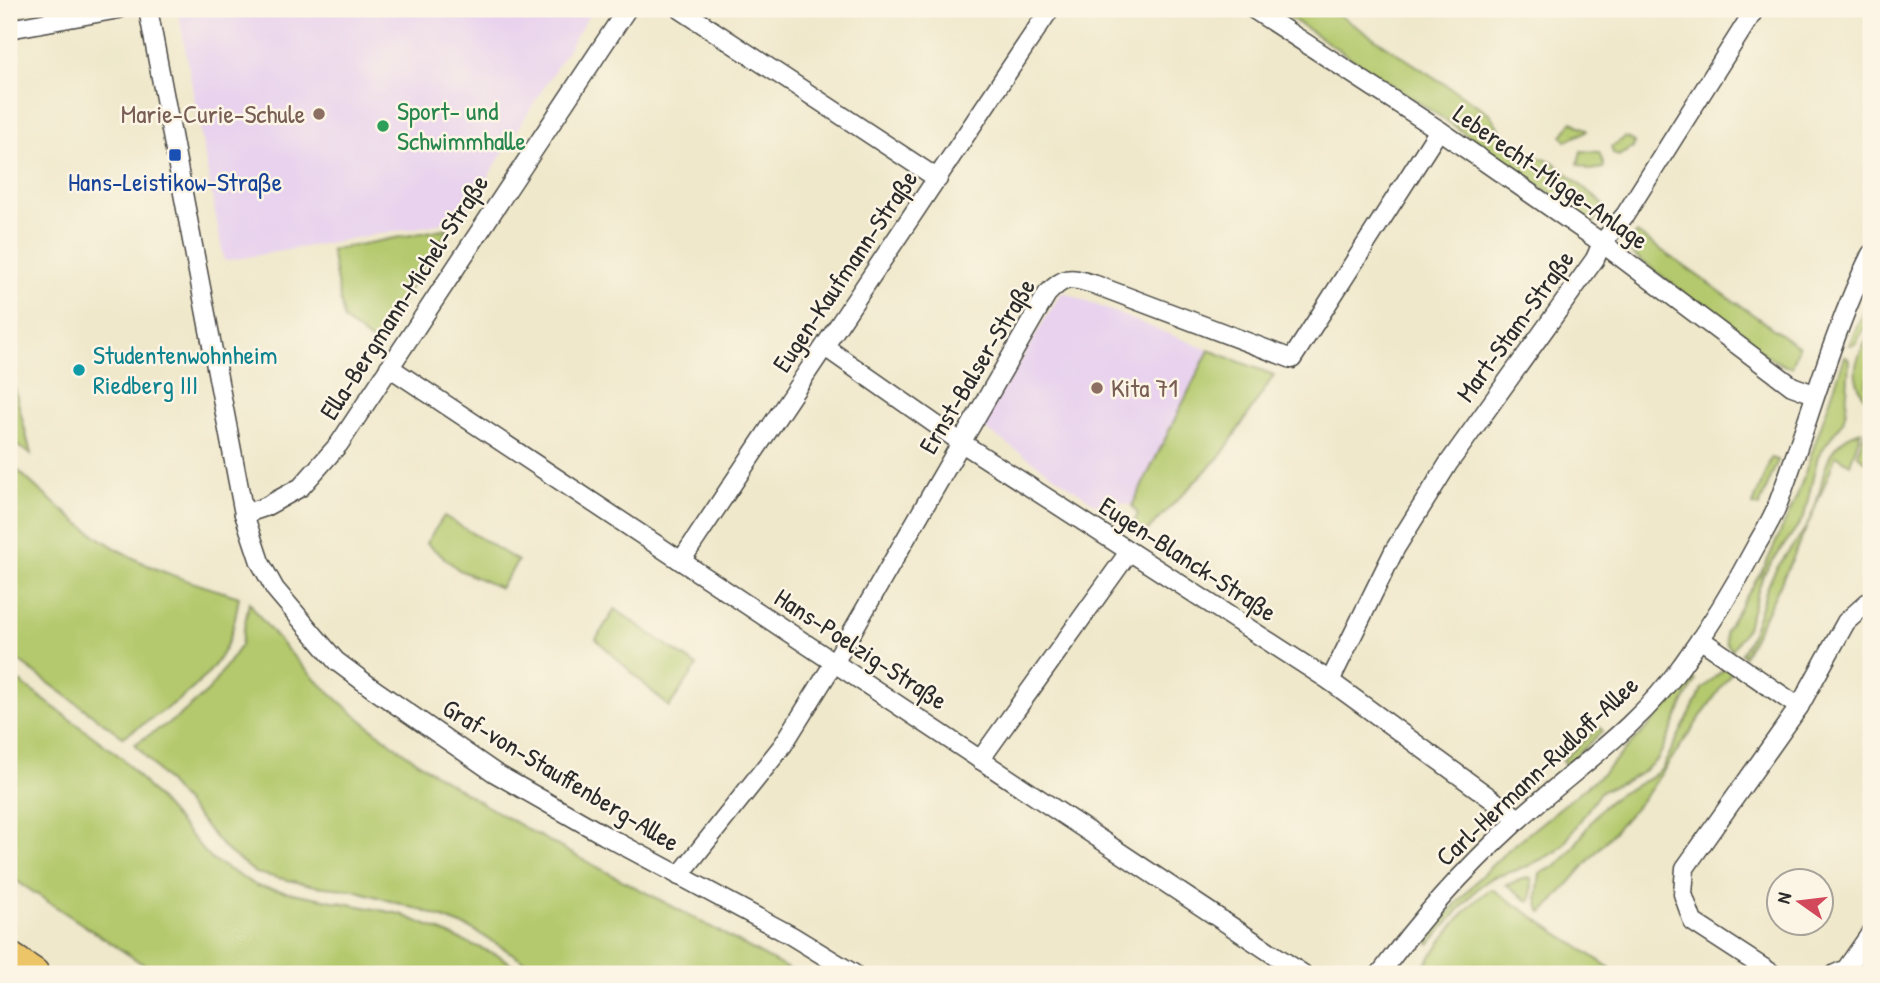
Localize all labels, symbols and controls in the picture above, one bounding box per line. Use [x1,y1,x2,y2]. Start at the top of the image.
place label: Sport- und Schwimmhalle [397,93,526,158]
place label: Marie-Curie-Schule [121,96,305,131]
street label: Leberecht-Migge-Anlage [1447,96,1656,257]
marker: Marie-Curie-Schule [311,106,327,122]
marker: Sport- und Schwimmhalle [375,118,391,134]
marker: Hans-Leistikow-Straße [167,147,183,163]
street label: Eugen-Kaufmann-Straße [764,163,925,379]
place label: Hans-Leistikow-Straße [68,164,282,199]
street label: Ella-Bergmann-Michel-Straße [311,167,496,426]
street label: Mart-Stam-Straße [1448,243,1582,409]
street label: Ernst-Balser-Straße [910,271,1043,460]
place label: Studentenwohnheim Riedberg III [93,337,278,402]
marker: Studentenwohnheim Riedberg III [71,362,87,378]
place label: Kita 71 [1111,370,1178,405]
marker: Kita 71 [1089,380,1105,396]
street label: Eugen-Blanck-Straße [1093,488,1284,629]
street label: Hans-Poelzig-Straße [768,580,954,717]
street label: Carl-Hermann-Rudloff-Allee [1428,668,1645,874]
street label: Graf-von-Stauffenberg-Allee [436,690,686,859]
north arrow [1764,867,1834,937]
text: N [1770,890,1797,906]

